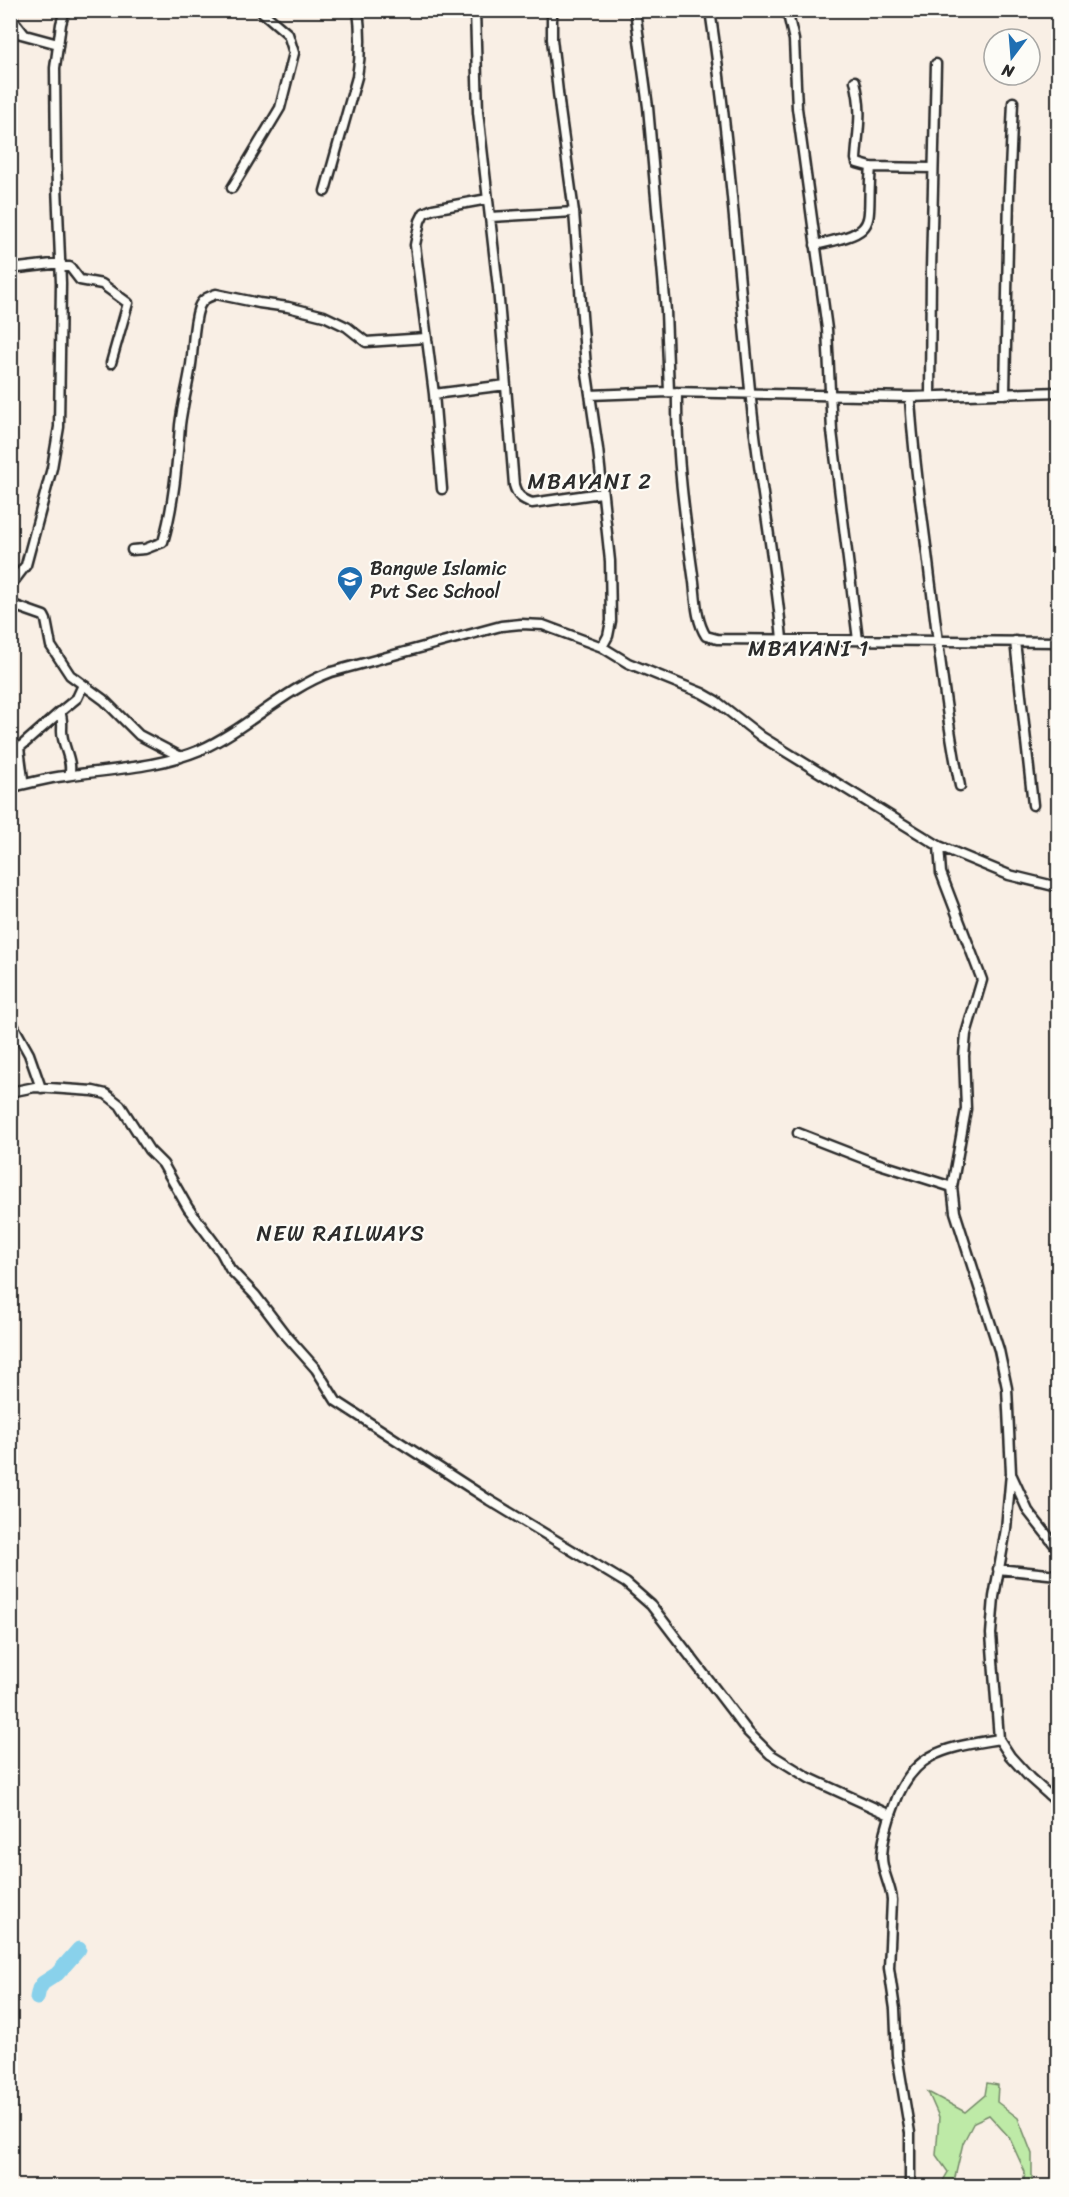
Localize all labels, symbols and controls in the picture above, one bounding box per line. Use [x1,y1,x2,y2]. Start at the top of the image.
north arrow [982,27,1042,87]
text: N [998,55,1018,87]
district label: MBAYANI 2 [527,462,653,501]
place label: Bangwe Islamic Pvt Sec School [370,551,507,609]
school or university icon: Bangwe Islamic Pvt Sec School [335,564,365,602]
district label: MBAYANI 1 [748,629,870,668]
district label: NEW RAILWAYS [257,1214,425,1253]

